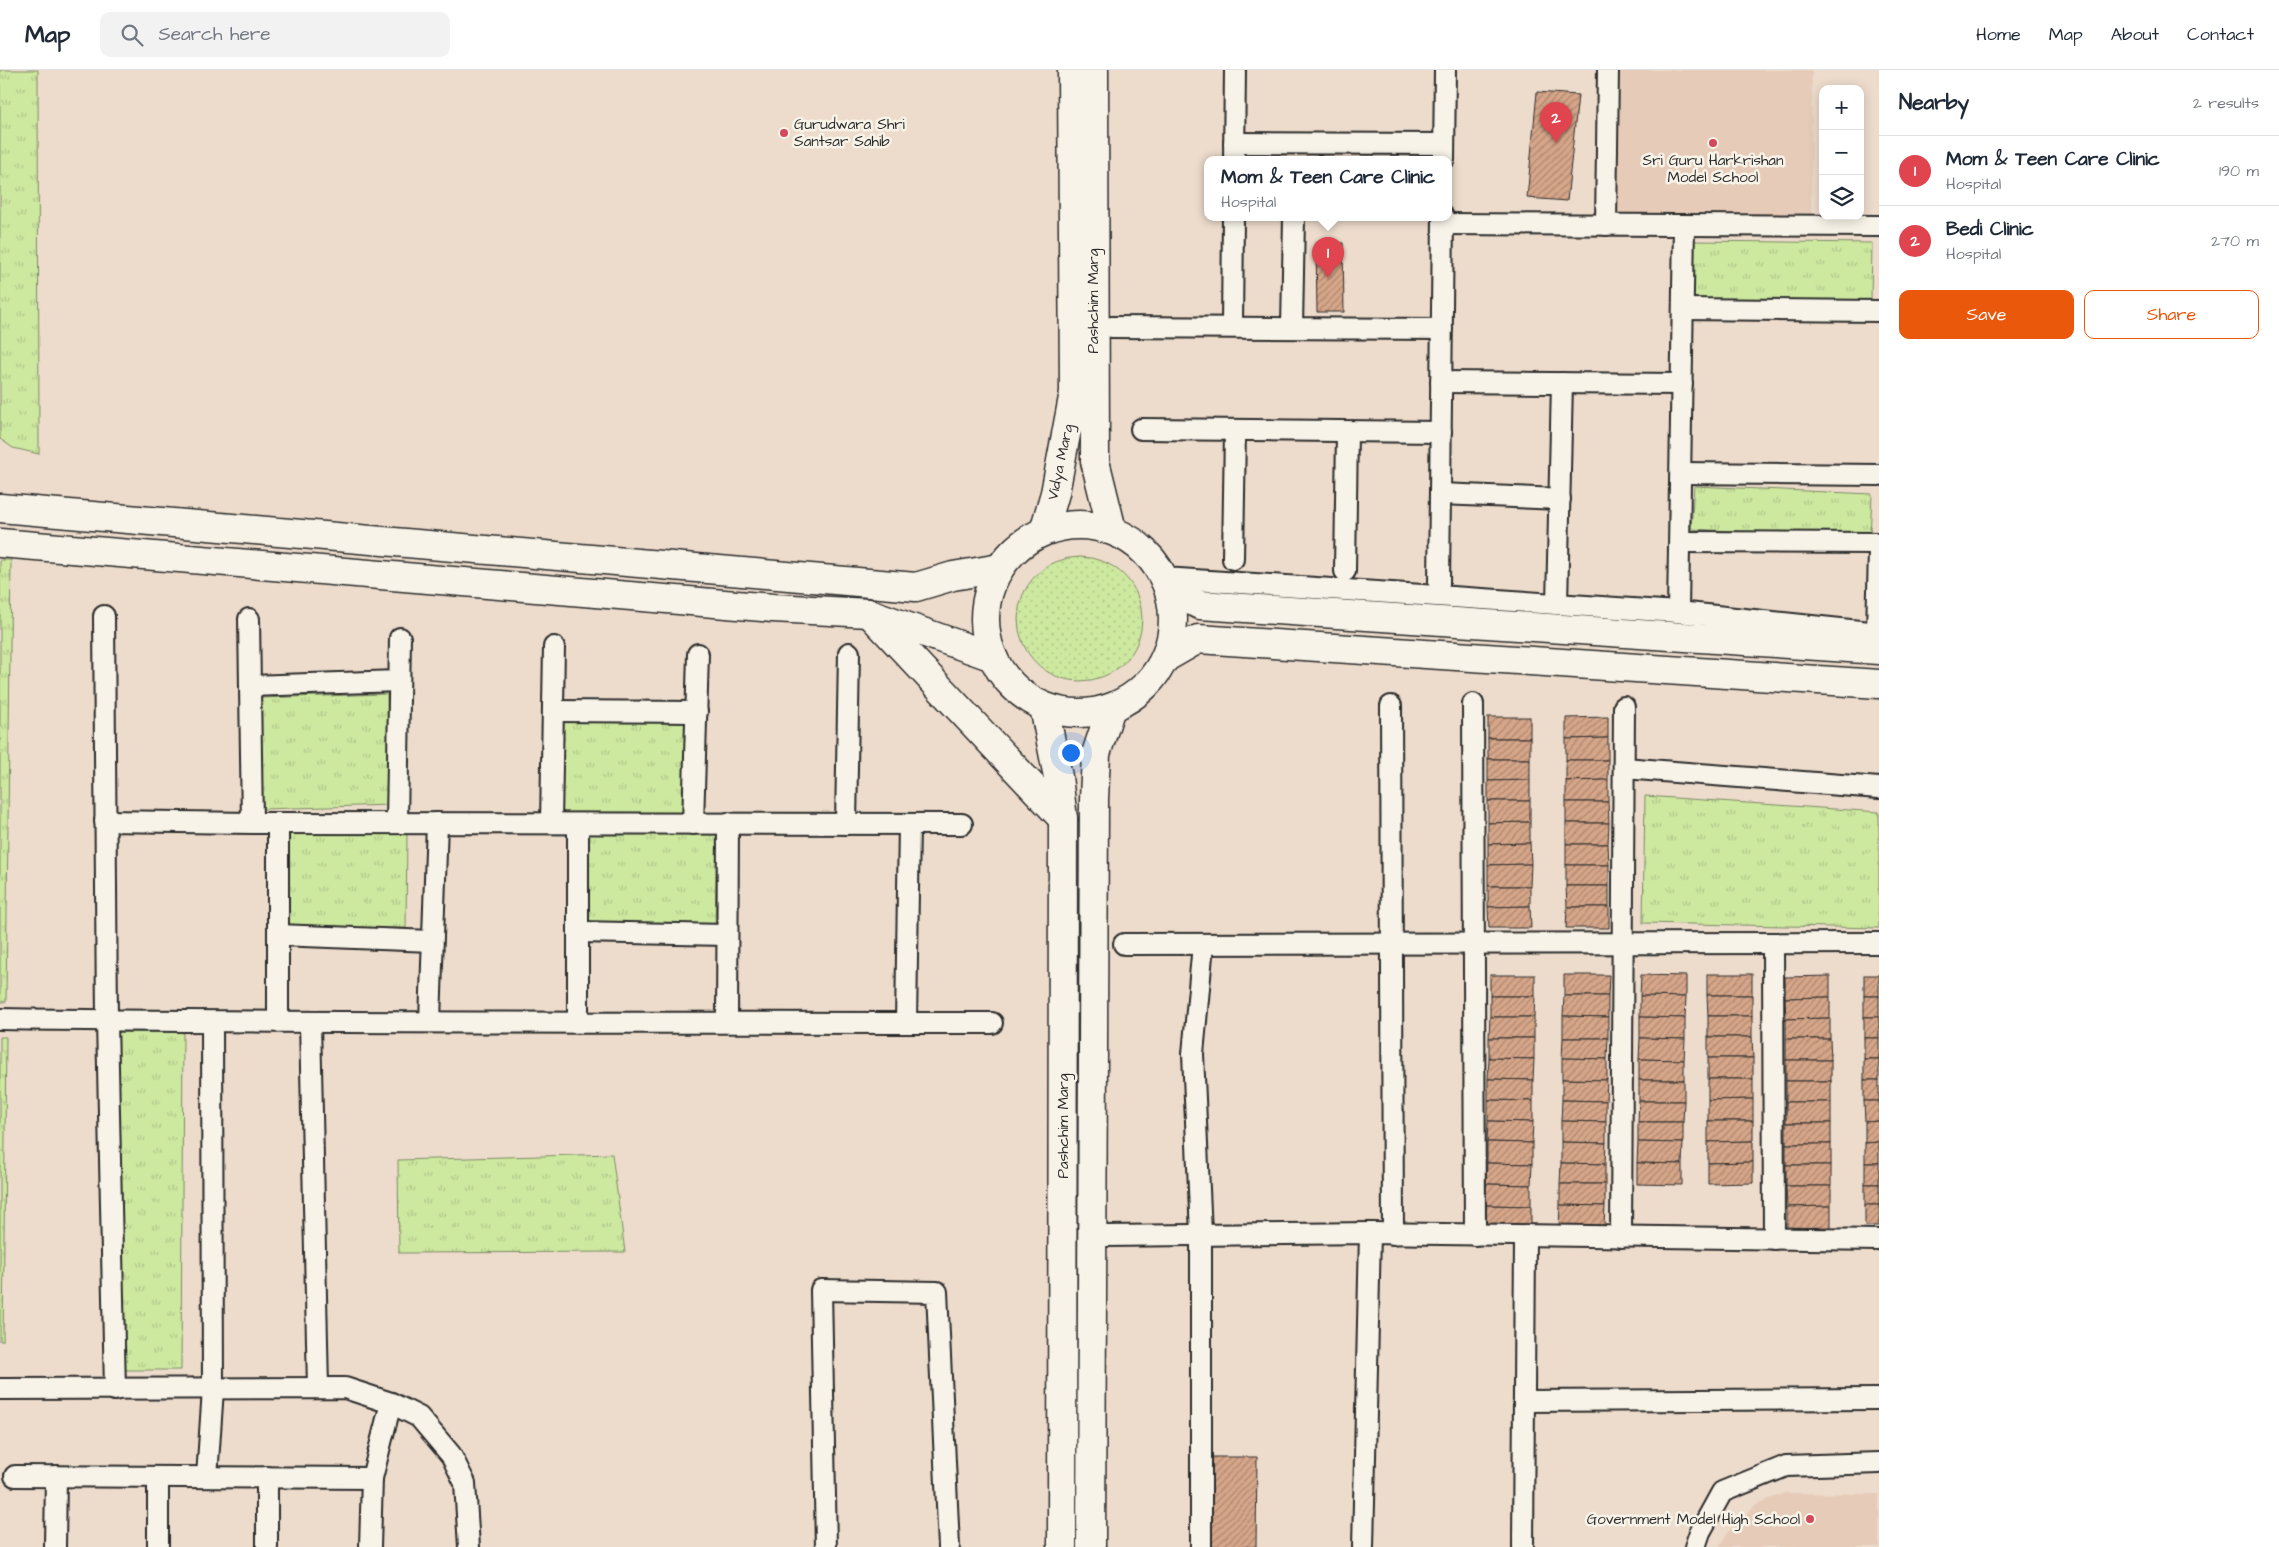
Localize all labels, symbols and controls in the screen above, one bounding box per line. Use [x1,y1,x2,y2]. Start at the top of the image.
search box [100,12,450,57]
text: Map [25,18,70,52]
icon: search [118,21,146,49]
text: Search here [158,21,271,48]
text: Home [1976,22,2021,47]
text: Map [2049,22,2083,47]
text: About [2111,22,2159,47]
text: Contact [2187,22,2254,47]
map controls [1819,85,1864,220]
button: + [1819,85,1864,130]
text: Nearby [1899,88,1969,117]
text: 2 results [2193,92,2259,114]
pin: 2 [1540,102,1572,143]
place label: Gurudwara Shri Santsar Sahib [794,114,906,152]
marker: Gurudwara Shri Santsar Sahib [778,127,790,139]
button: − [1819,130,1864,175]
marker: Sri Guru Harkrishan Model School [1707,137,1719,149]
text: Mom & Teen Care Clinic [1946,146,2160,173]
place label: Sri Guru Harkrishan Model School [1643,150,1784,188]
popup [1204,156,1452,221]
text: 1 [1914,160,1916,182]
text: 190 m [2219,160,2259,182]
text: Mom & Teen Care Clinic [1221,164,1435,191]
text: Hospital [1946,173,2001,195]
button: layers [1819,175,1864,220]
text: Hospital [1221,191,1276,213]
text: Bedi Clinic [1946,216,2034,243]
text: 2 [1910,230,1920,252]
text: 270 m [2211,230,2259,252]
pin: 1 [1312,237,1344,278]
text: Hospital [1946,243,2001,265]
street label: Pashchim Marg [1083,248,1105,354]
button: Save [1899,290,2074,339]
button: Share [2084,290,2259,339]
street label: Vidya Marg [1042,422,1080,502]
your location [1058,740,1084,766]
street label: Pashchim Marg [1053,1073,1075,1179]
place label: Government Model High School [1587,1509,1800,1531]
marker: Government Model High School [1804,1513,1816,1525]

